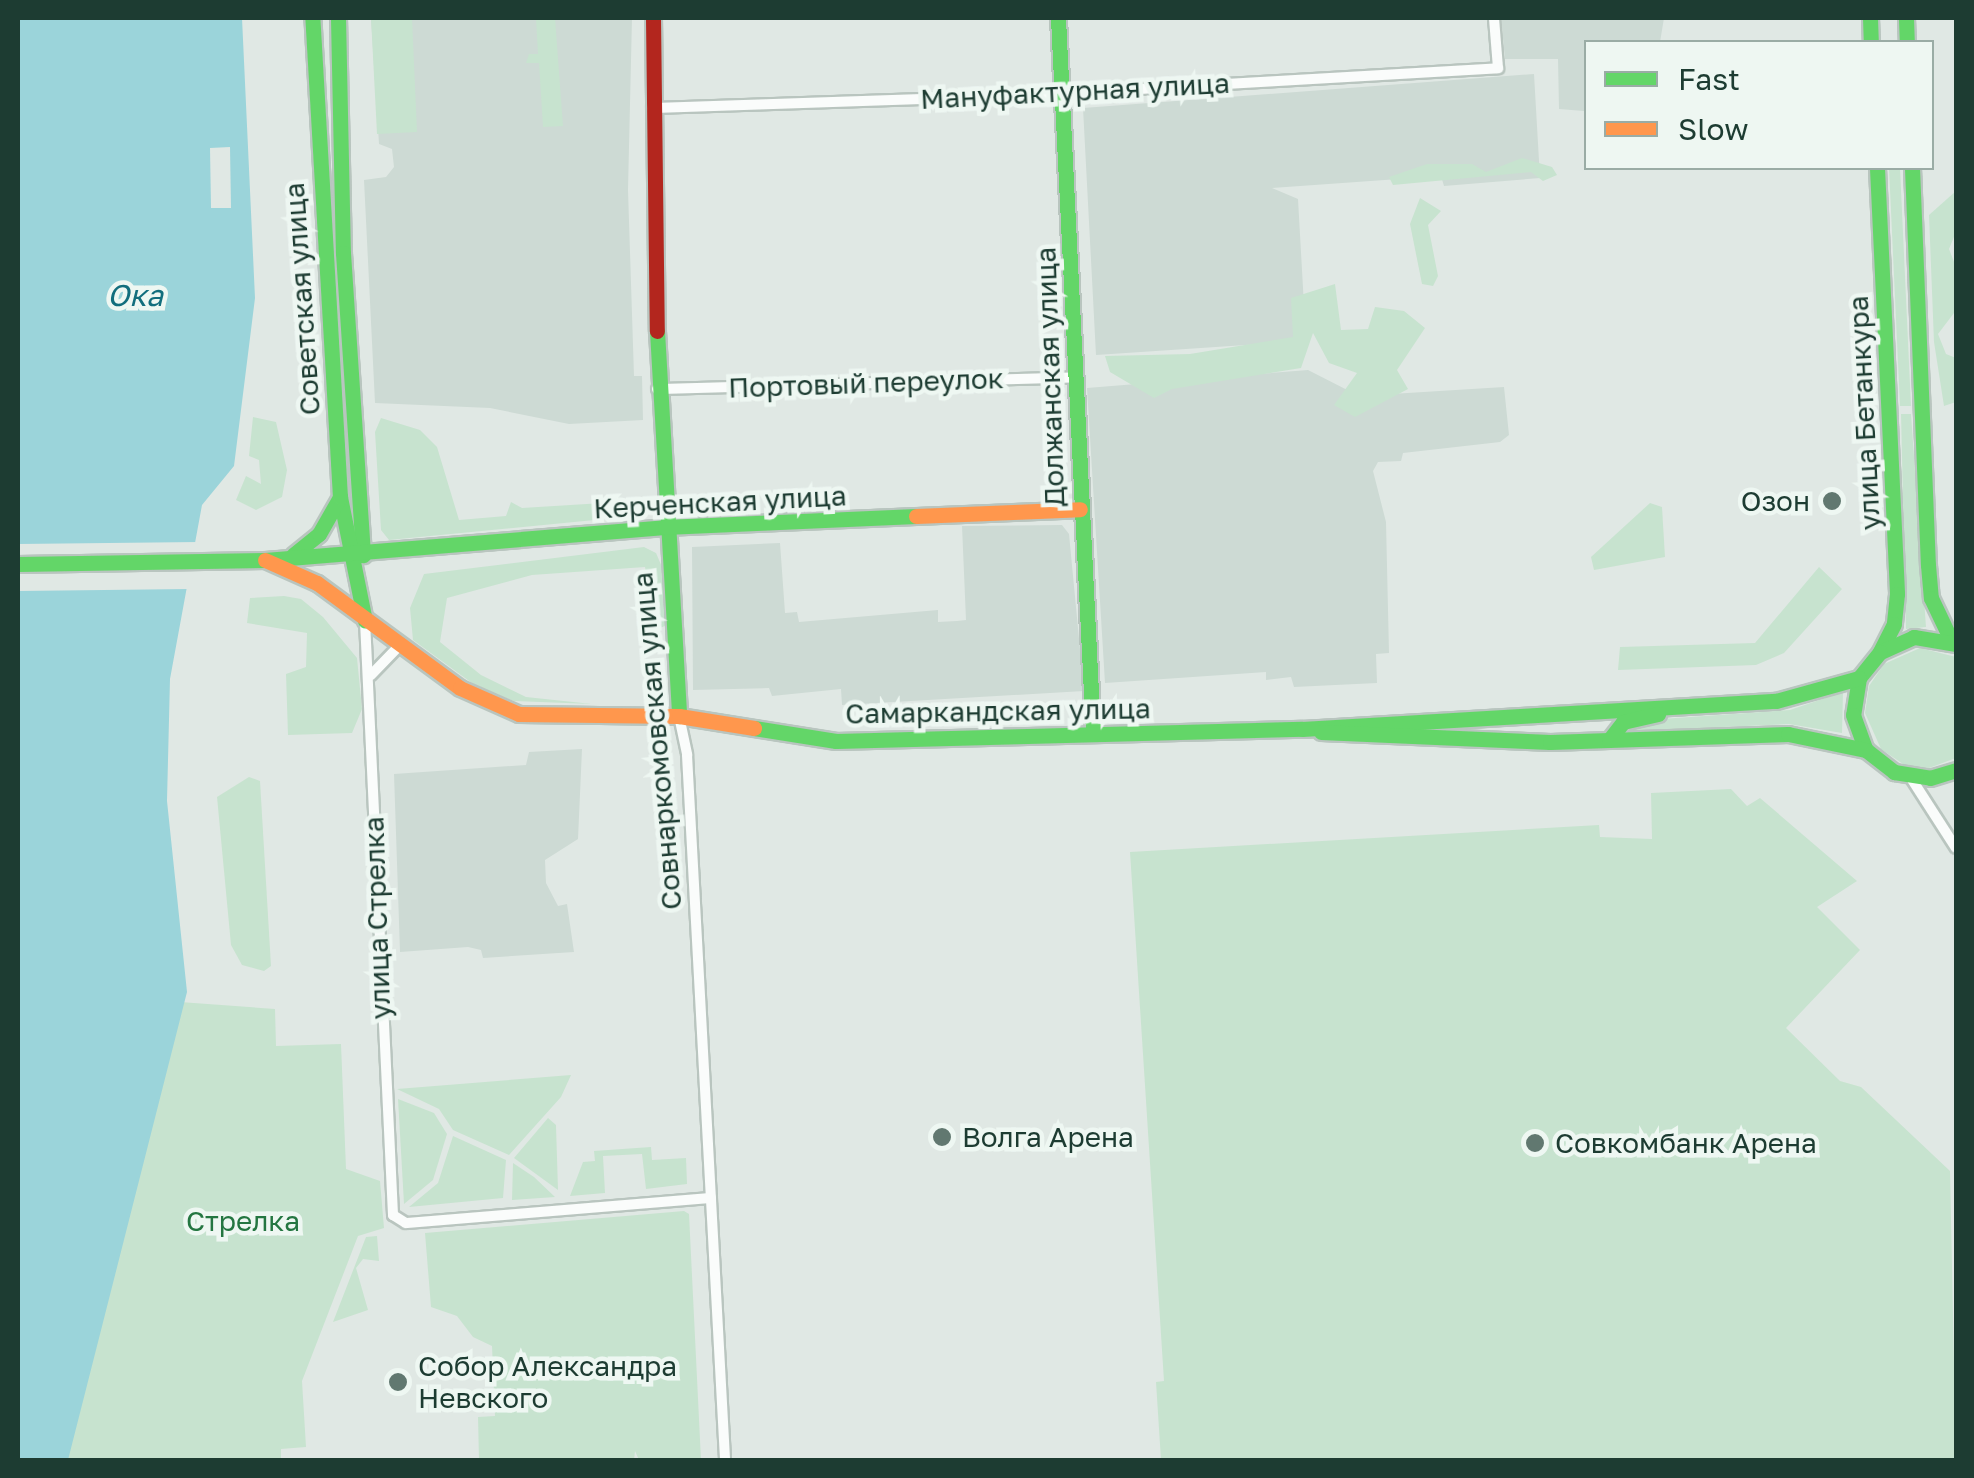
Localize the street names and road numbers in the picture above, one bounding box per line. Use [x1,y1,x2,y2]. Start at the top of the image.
street label: Мануфактурная улица [919,66,1231,116]
street label: Советская улица [277,182,327,416]
street label: Должанская улица [1029,247,1071,507]
street label: улица Бетанкура [1841,295,1887,531]
street label: Портовый переулок [728,361,1004,405]
street label: Керченская улица [593,479,847,525]
street label: Совнаркомовская улица [625,571,689,911]
street label: Самаркандская улица [845,692,1151,730]
street label: улица Стрелка [357,816,397,1020]

